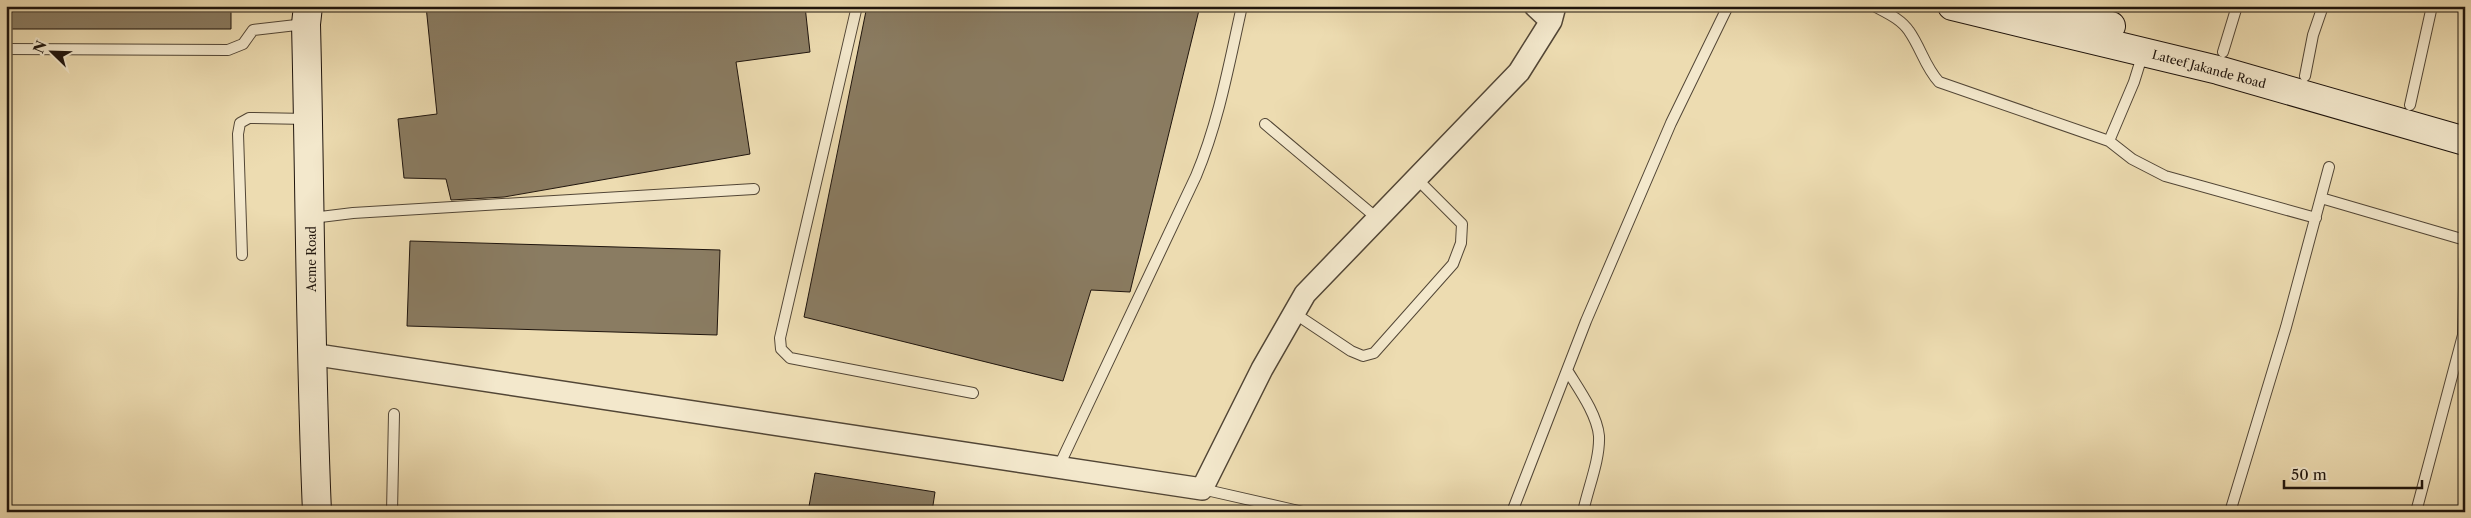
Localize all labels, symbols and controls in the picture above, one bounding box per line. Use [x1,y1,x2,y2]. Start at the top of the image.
north arrow [28,28,78,78]
text: N [29,38,51,56]
street label: Lateef Jakande Road [2150,47,2268,92]
street label: Acme Road [304,225,319,293]
scale bar [2284,458,2421,490]
text: 50 m [2291,465,2327,484]

